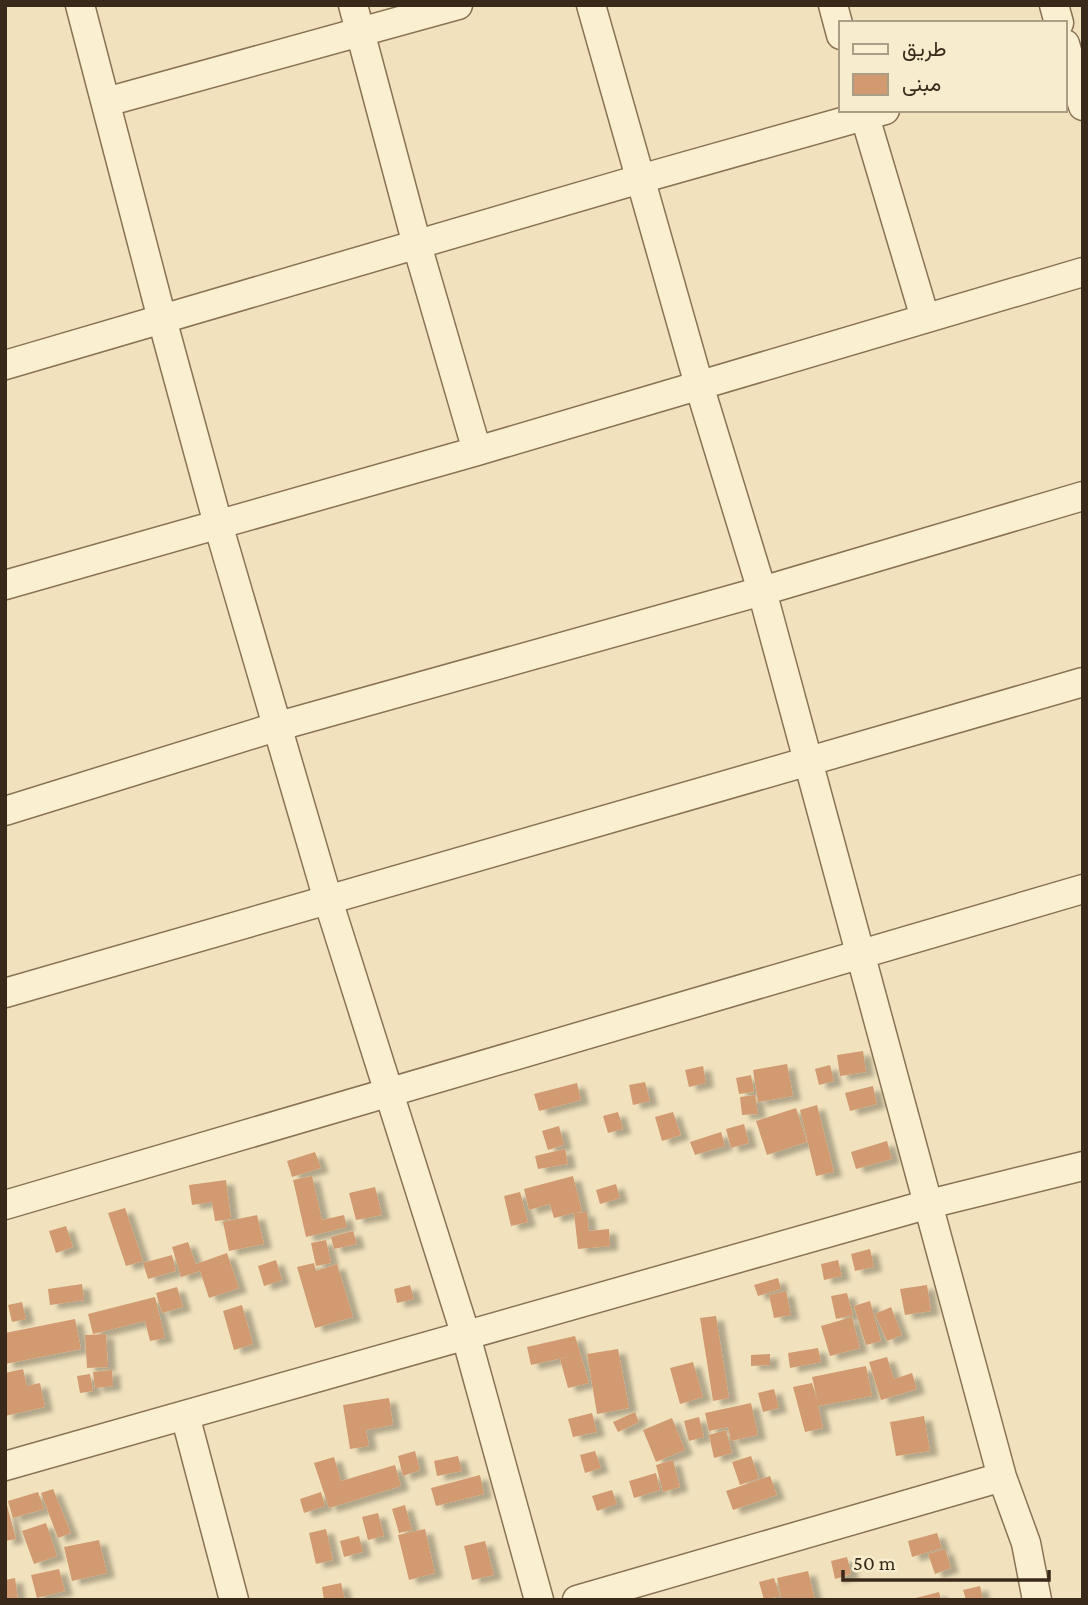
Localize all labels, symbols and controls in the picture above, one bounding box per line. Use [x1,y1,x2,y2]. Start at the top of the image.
legend [839,21,1067,112]
text: طريق [902,37,947,62]
text: مبنى [902,72,941,96]
scale bar [843,1538,1050,1582]
text: 50 m [853,1551,896,1575]

